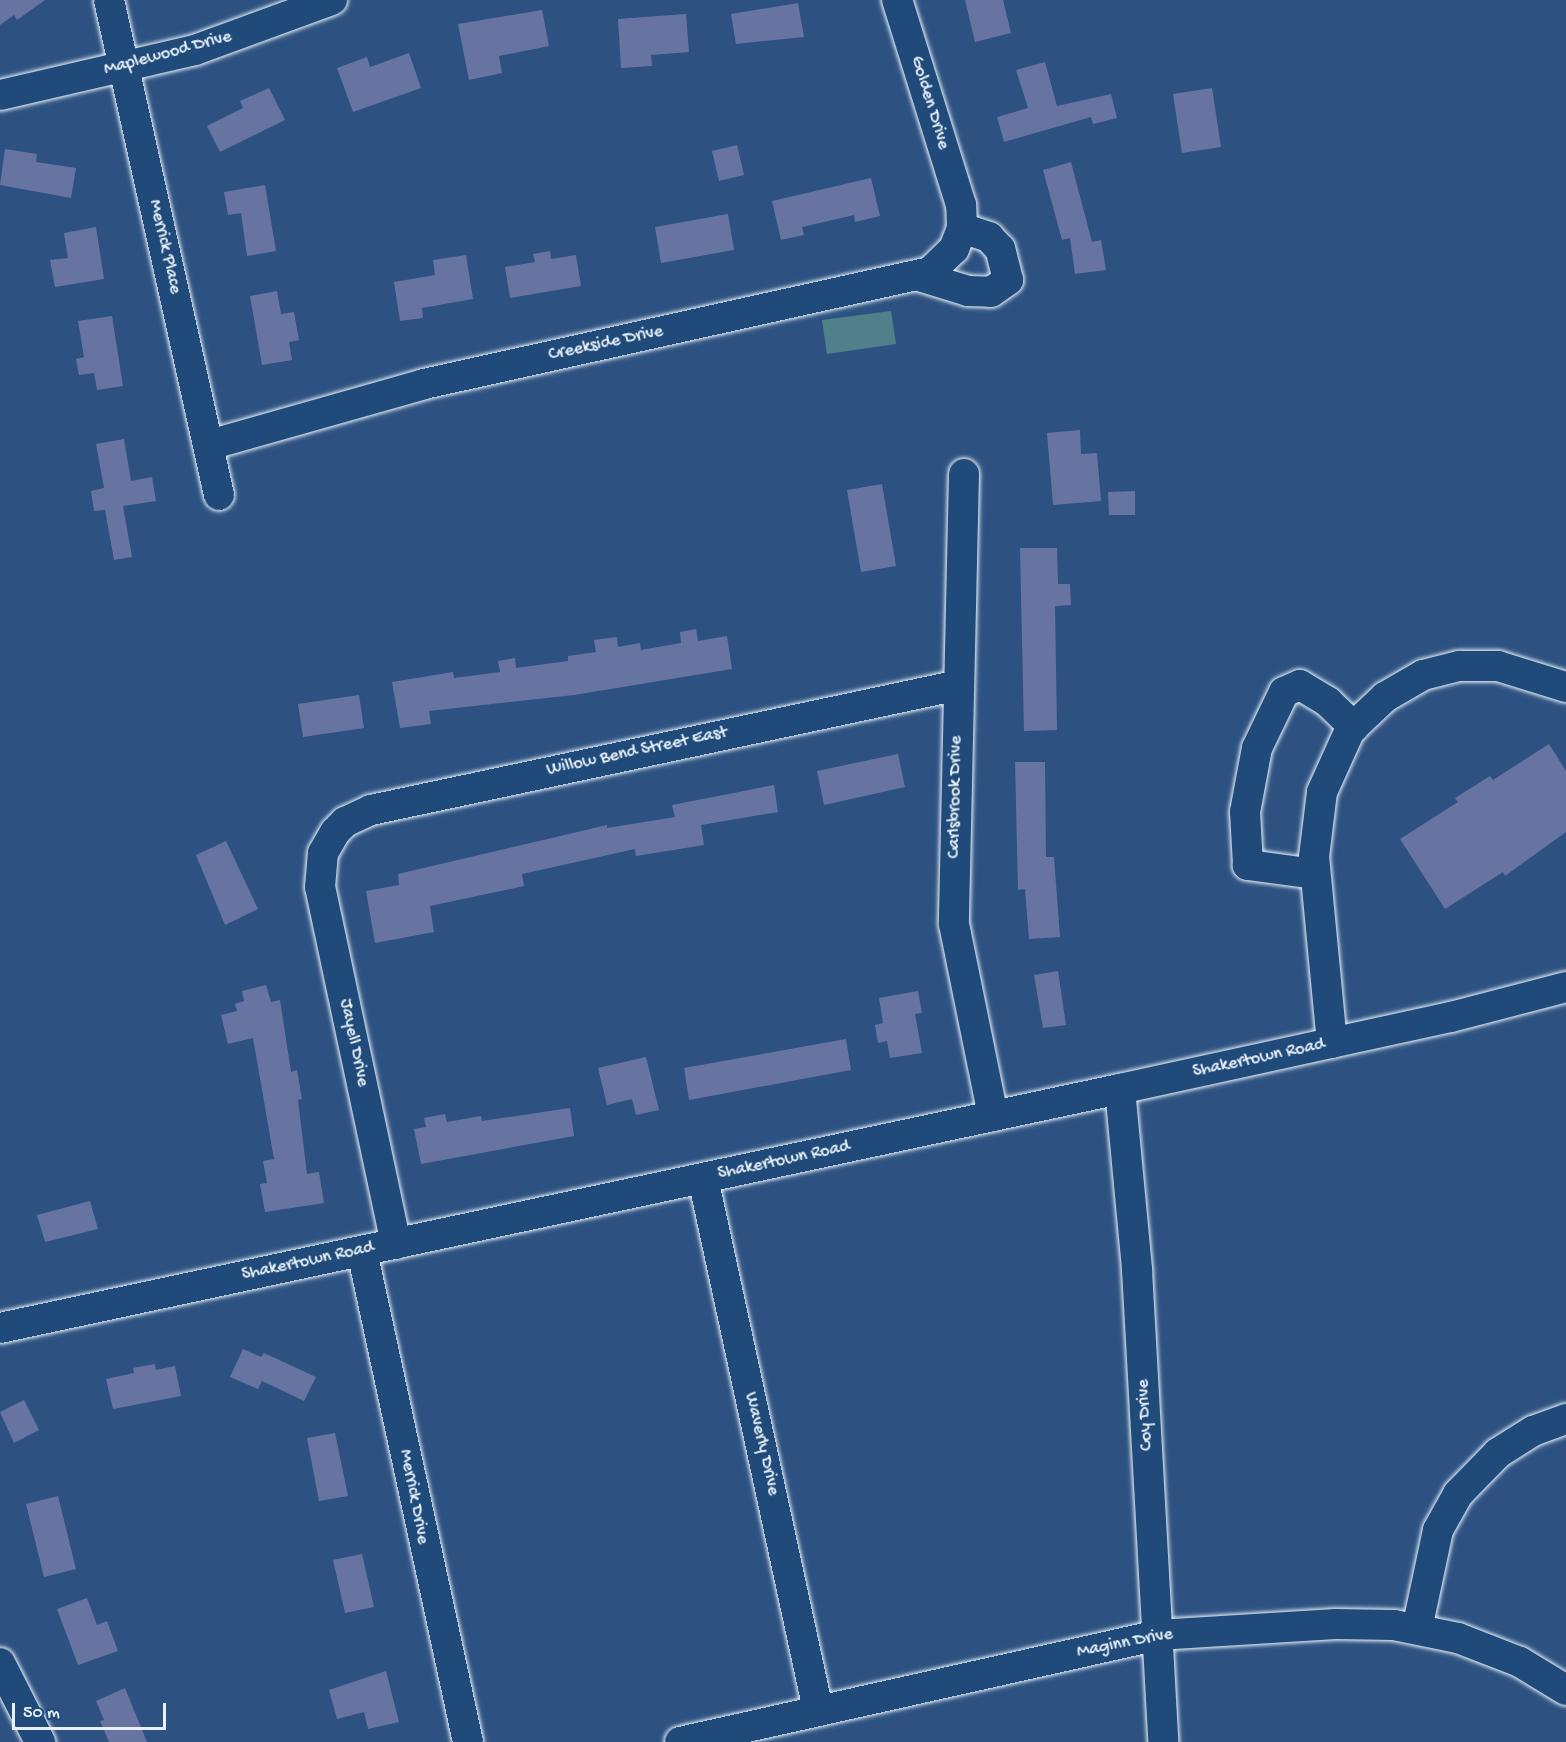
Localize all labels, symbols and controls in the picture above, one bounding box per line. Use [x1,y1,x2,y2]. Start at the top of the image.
street label: Maplewood Drive [102,27,234,81]
street label: Golden Drive [905,54,953,152]
street label: Merrick Place [143,198,185,296]
street label: Creekside Drive [547,321,665,367]
street label: Willow Bend Street East [545,722,729,782]
street label: Carlsbrook Drive [944,735,968,859]
street label: Jayell Drive [333,997,373,1089]
street label: Shakertown Road [1191,1034,1327,1084]
street label: Shakertown Road [716,1136,852,1186]
street label: Shakertown Road [240,1237,376,1287]
street label: Coy Drive [1133,1379,1159,1451]
street label: Waverly Drive [739,1390,783,1498]
street label: Merrick Drive [393,1448,433,1546]
street label: Maginn Drive [1075,1624,1175,1664]
scale bar [15,1691,170,1729]
text: 50 m [23,1703,60,1724]

